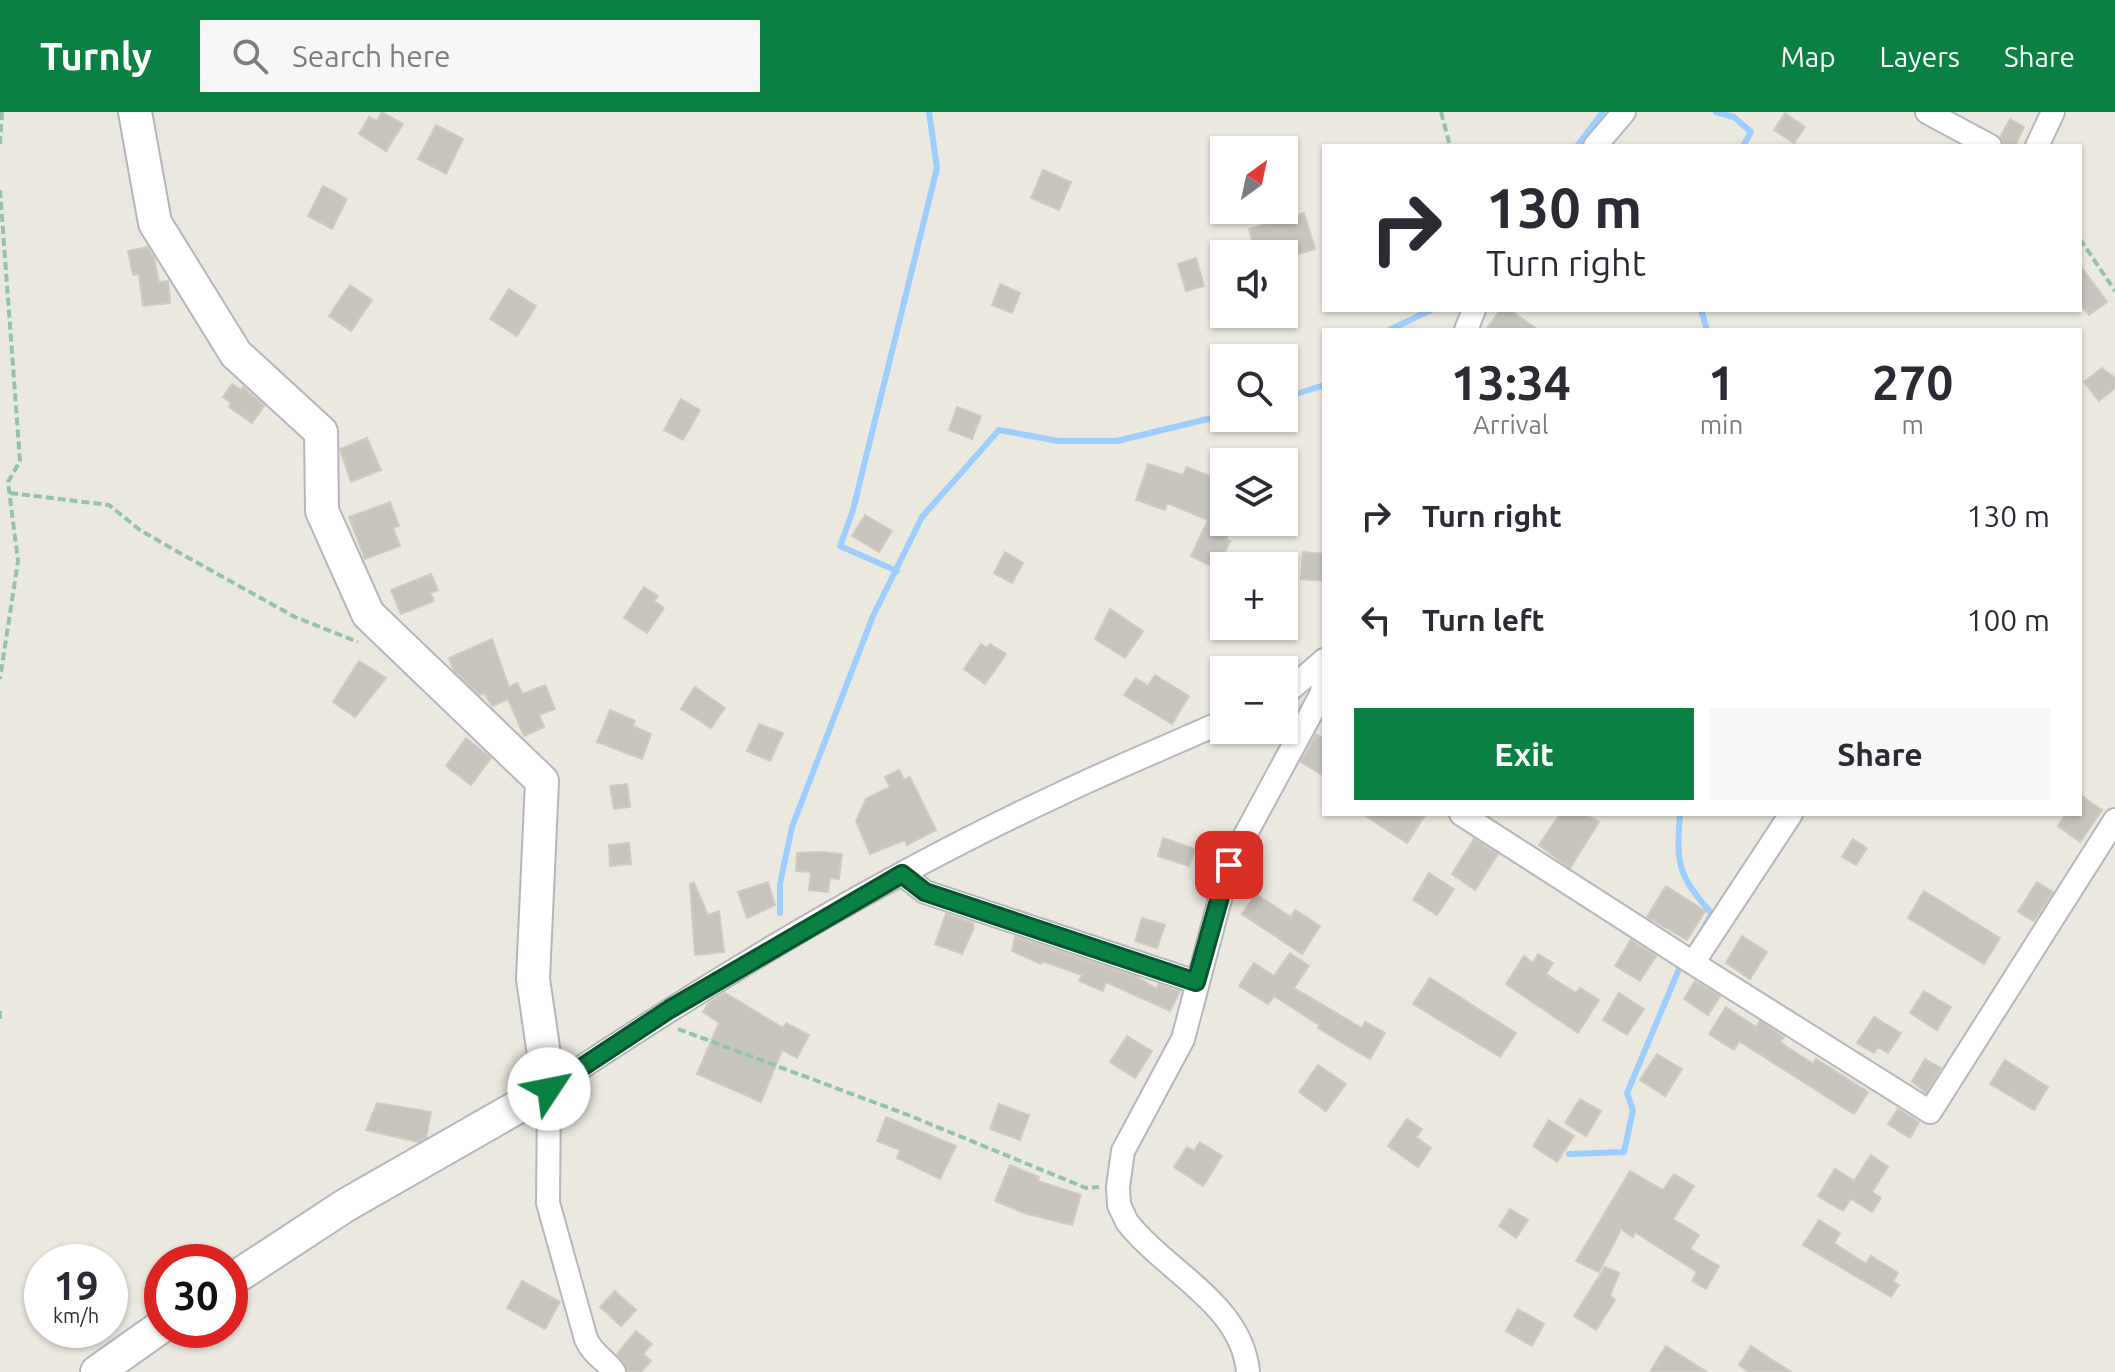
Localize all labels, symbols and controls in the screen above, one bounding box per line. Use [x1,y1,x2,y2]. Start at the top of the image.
search box [200,20,760,92]
icon: search [228,34,272,78]
text: Turnly [40,35,152,77]
text: Search here [292,39,451,73]
text: Map [1780,41,1836,72]
text: Layers [1880,41,1960,72]
text: Share [2004,41,2075,72]
north arrow [1210,136,1298,224]
map controls [1210,136,1298,744]
icon: right [1354,176,1458,280]
text: 130 m [1486,176,1642,239]
button: sound [1210,240,1298,328]
text: Turn right [1486,242,1646,283]
button: search [1210,344,1298,432]
text: 13:34 [1451,355,1571,409]
text: 1 [1708,355,1735,409]
text: 270 [1872,355,1953,409]
text: Arrival [1473,410,1549,439]
text: min [1700,410,1743,439]
text: m [1901,410,1924,439]
button: layers [1210,448,1298,536]
icon: right [1354,494,1398,538]
text: Turn right [1422,499,1562,533]
text: 130 m [1966,499,2050,533]
button: + [1210,552,1298,640]
icon: left [1354,598,1398,642]
text: Turn left [1422,603,1544,637]
text: 100 m [1966,603,2050,637]
button: − [1210,656,1298,744]
button: Exit [1354,708,1694,800]
button: Share [1710,708,2050,800]
pin [1195,831,1263,899]
icon: arrive [1207,843,1251,887]
position arrow [507,1047,591,1131]
speed limit sign: 30 [144,1244,248,1348]
text: 19 [53,1263,99,1308]
text: km/h [53,1304,99,1327]

